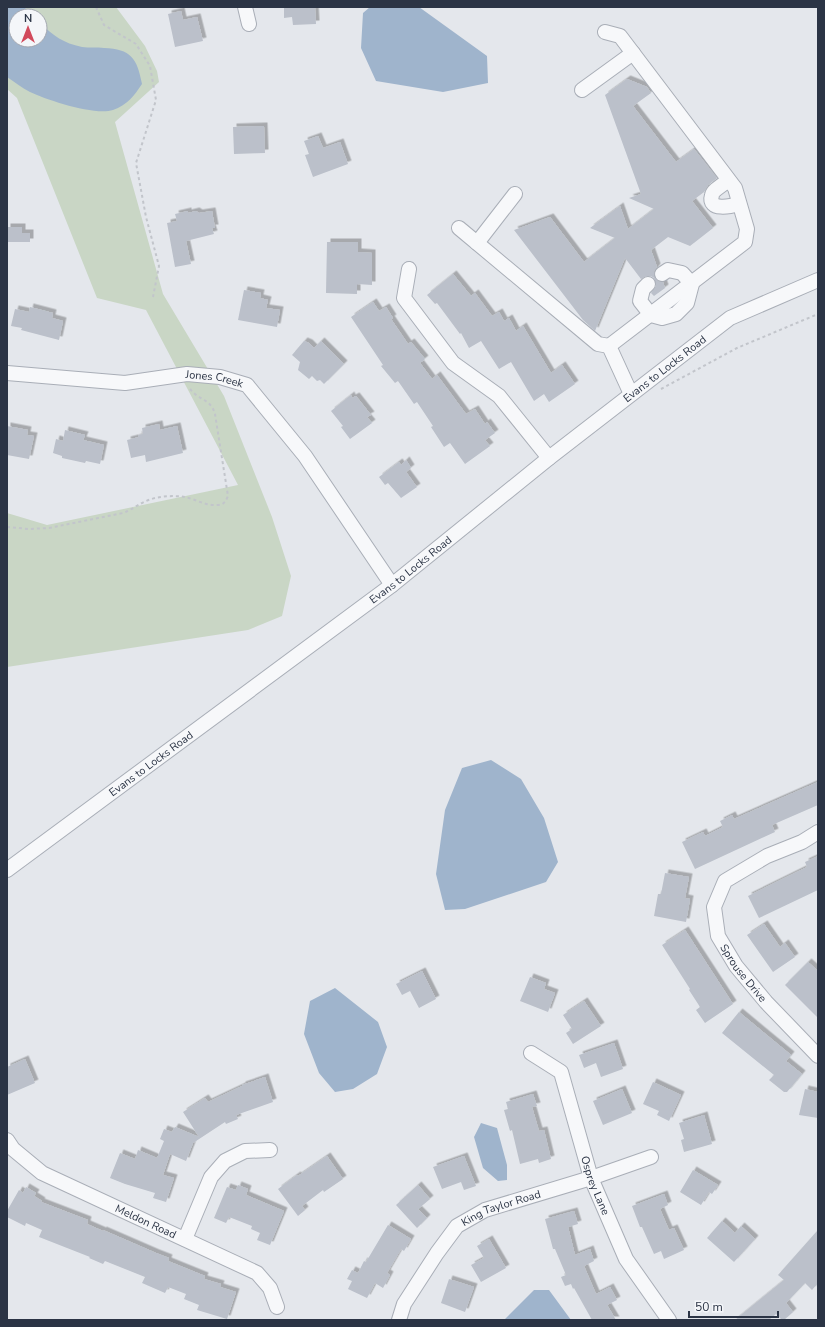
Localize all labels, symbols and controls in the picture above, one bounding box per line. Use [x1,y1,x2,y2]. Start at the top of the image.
north arrow [8,8,48,48]
text: N [24,11,32,26]
street label: Evans to Locks Road [620,332,709,406]
street label: Jones Creek [184,366,246,391]
street label: Evans to Locks Road [366,532,455,607]
street label: Evans to Locks Road [106,727,196,800]
street label: Sprouse Drive [717,941,771,1005]
street label: Osprey Lane [578,1154,614,1217]
street label: King Taylor Road [458,1186,542,1230]
street label: Meldon Road [113,1201,179,1242]
scale bar [689,1293,778,1319]
text: 50 m [695,1299,723,1315]

